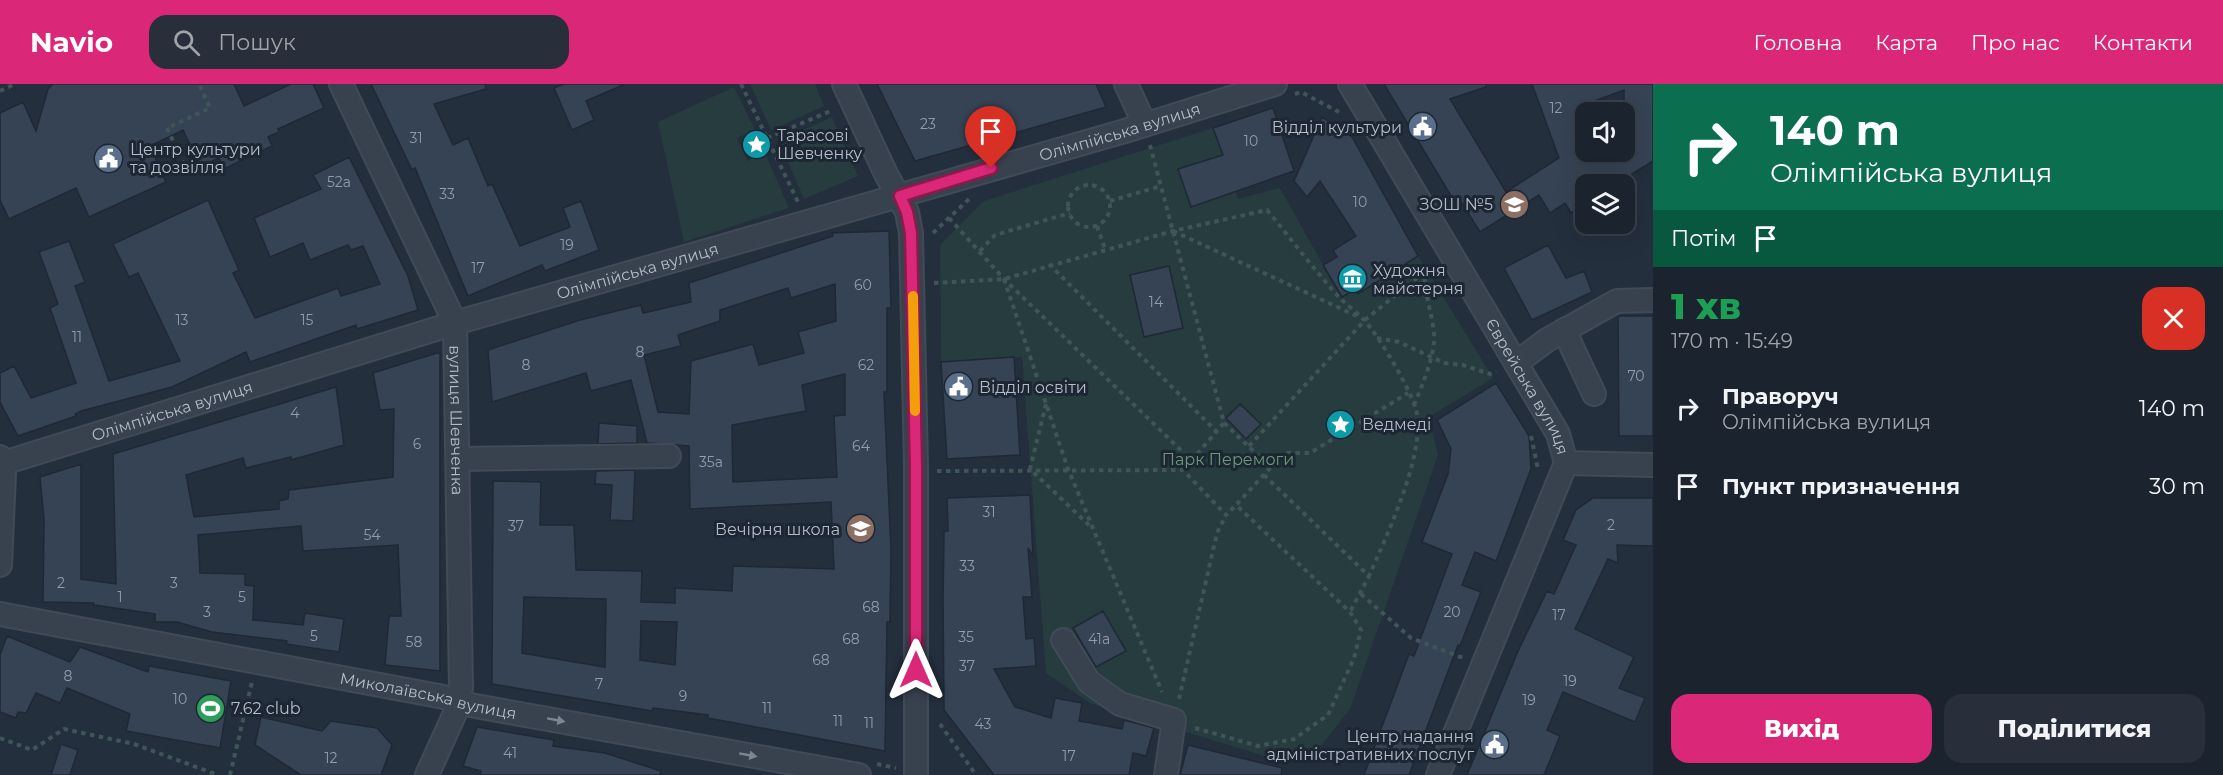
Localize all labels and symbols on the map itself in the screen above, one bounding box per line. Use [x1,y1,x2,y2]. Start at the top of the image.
street label: Олімпійська вулиця [1037,98,1203,165]
house number: 12 [1549,99,1563,117]
pin [965,106,1016,168]
public building icon: Відділ культури [1407,111,1439,143]
house number: 23 [920,115,936,133]
place label: Відділ культури [1272,118,1402,137]
place label: Тарасові Шевченку [777,126,862,163]
place icon: Тарасові Шевченку [740,128,772,160]
house number: 31 [410,129,422,147]
house number: 10 [1244,132,1258,150]
place label: Центр культури та дозвілля [130,140,261,177]
public building icon: Центр культури та дозвілля [93,142,125,174]
house number: 52а [327,173,351,191]
house number: 33 [439,185,455,203]
school or university icon: ЗОШ №5 [1498,188,1530,220]
house number: 10 [1353,193,1367,211]
place label: ЗОШ №5 [1419,195,1493,214]
house number: 19 [560,236,574,254]
street label: Олімпійська вулиця [554,239,720,303]
house number: 17 [471,259,485,277]
place label: Художня майстерня [1373,261,1463,298]
museum icon: Художня майстерня [1336,263,1368,295]
house number: 60 [854,276,872,294]
house number: 14 [1149,293,1164,311]
house number: 13 [176,311,189,329]
house number: 15 [301,311,314,329]
street label: Єврейська вулиця [1482,315,1573,457]
house number: 11 [72,328,82,346]
house number: 8 [636,343,645,361]
street label: вулиця Шевченка [446,345,467,495]
house number: 8 [522,356,531,374]
house number: 62 [858,356,874,374]
house number: 70 [1627,367,1645,385]
public building icon: Відділ освіти [942,371,974,403]
street label: Олімпійська вулиця [89,377,255,445]
place label: Відділ освіти [979,378,1087,397]
house number: 4 [290,404,300,422]
place icon: Ведмеді [1325,408,1357,440]
place label: Ведмеді [1362,415,1431,434]
house number: 6 [413,435,422,453]
house number: 64 [852,437,871,455]
park label: Парк Перемоги [1162,450,1294,469]
house number: 35а [699,453,723,471]
house number: 31 [983,503,995,521]
school or university icon: Вечірня школа [845,513,877,545]
house number: 2 [1607,516,1615,534]
house number: 37 [508,517,524,535]
place label: Вечірня школа [715,520,840,539]
house number: 54 [363,526,381,544]
house number: 33 [959,557,975,575]
house number: 2 [57,574,65,592]
house number: 3 [170,574,178,592]
house number: 1 [117,588,123,606]
house number: 5 [238,588,246,606]
house number: 68 [862,598,880,616]
house number: 3 [203,603,211,621]
house number: 20 [1443,603,1461,621]
house number: 17 [1552,606,1566,624]
house number: 5 [310,627,318,645]
house number: 35 [958,628,974,646]
house number: 68 [842,630,860,648]
house number: 41а [1088,630,1110,648]
house number: 58 [406,633,422,651]
position arrow [884,638,948,702]
house number: 68 [812,651,830,669]
house number: 37 [959,657,975,675]
house number: 8 [64,667,73,685]
street label: Миколаївська вулиця [338,668,518,723]
house number: 19 [1563,672,1577,690]
house number: 7 [595,675,603,693]
house number: 9 [679,687,687,705]
house number: 10 [173,690,187,708]
house number: 19 [1522,691,1536,709]
sports icon: 7.62 club [194,692,226,724]
place label: 7.62 club [231,699,301,718]
house number: 11 [762,699,772,717]
house number: 11 [833,712,843,730]
house number: 11 [864,714,874,732]
house number: 43 [975,715,992,733]
one-way arrow [547,716,566,725]
place label: Центр надання адміністративних послуг [1266,727,1474,764]
public building icon: Центр надання адміністративних послуг [1479,729,1511,761]
house number: 41 [503,744,517,762]
house number: 17 [1062,747,1076,765]
house number: 12 [324,749,338,767]
one-way arrow [739,751,758,760]

